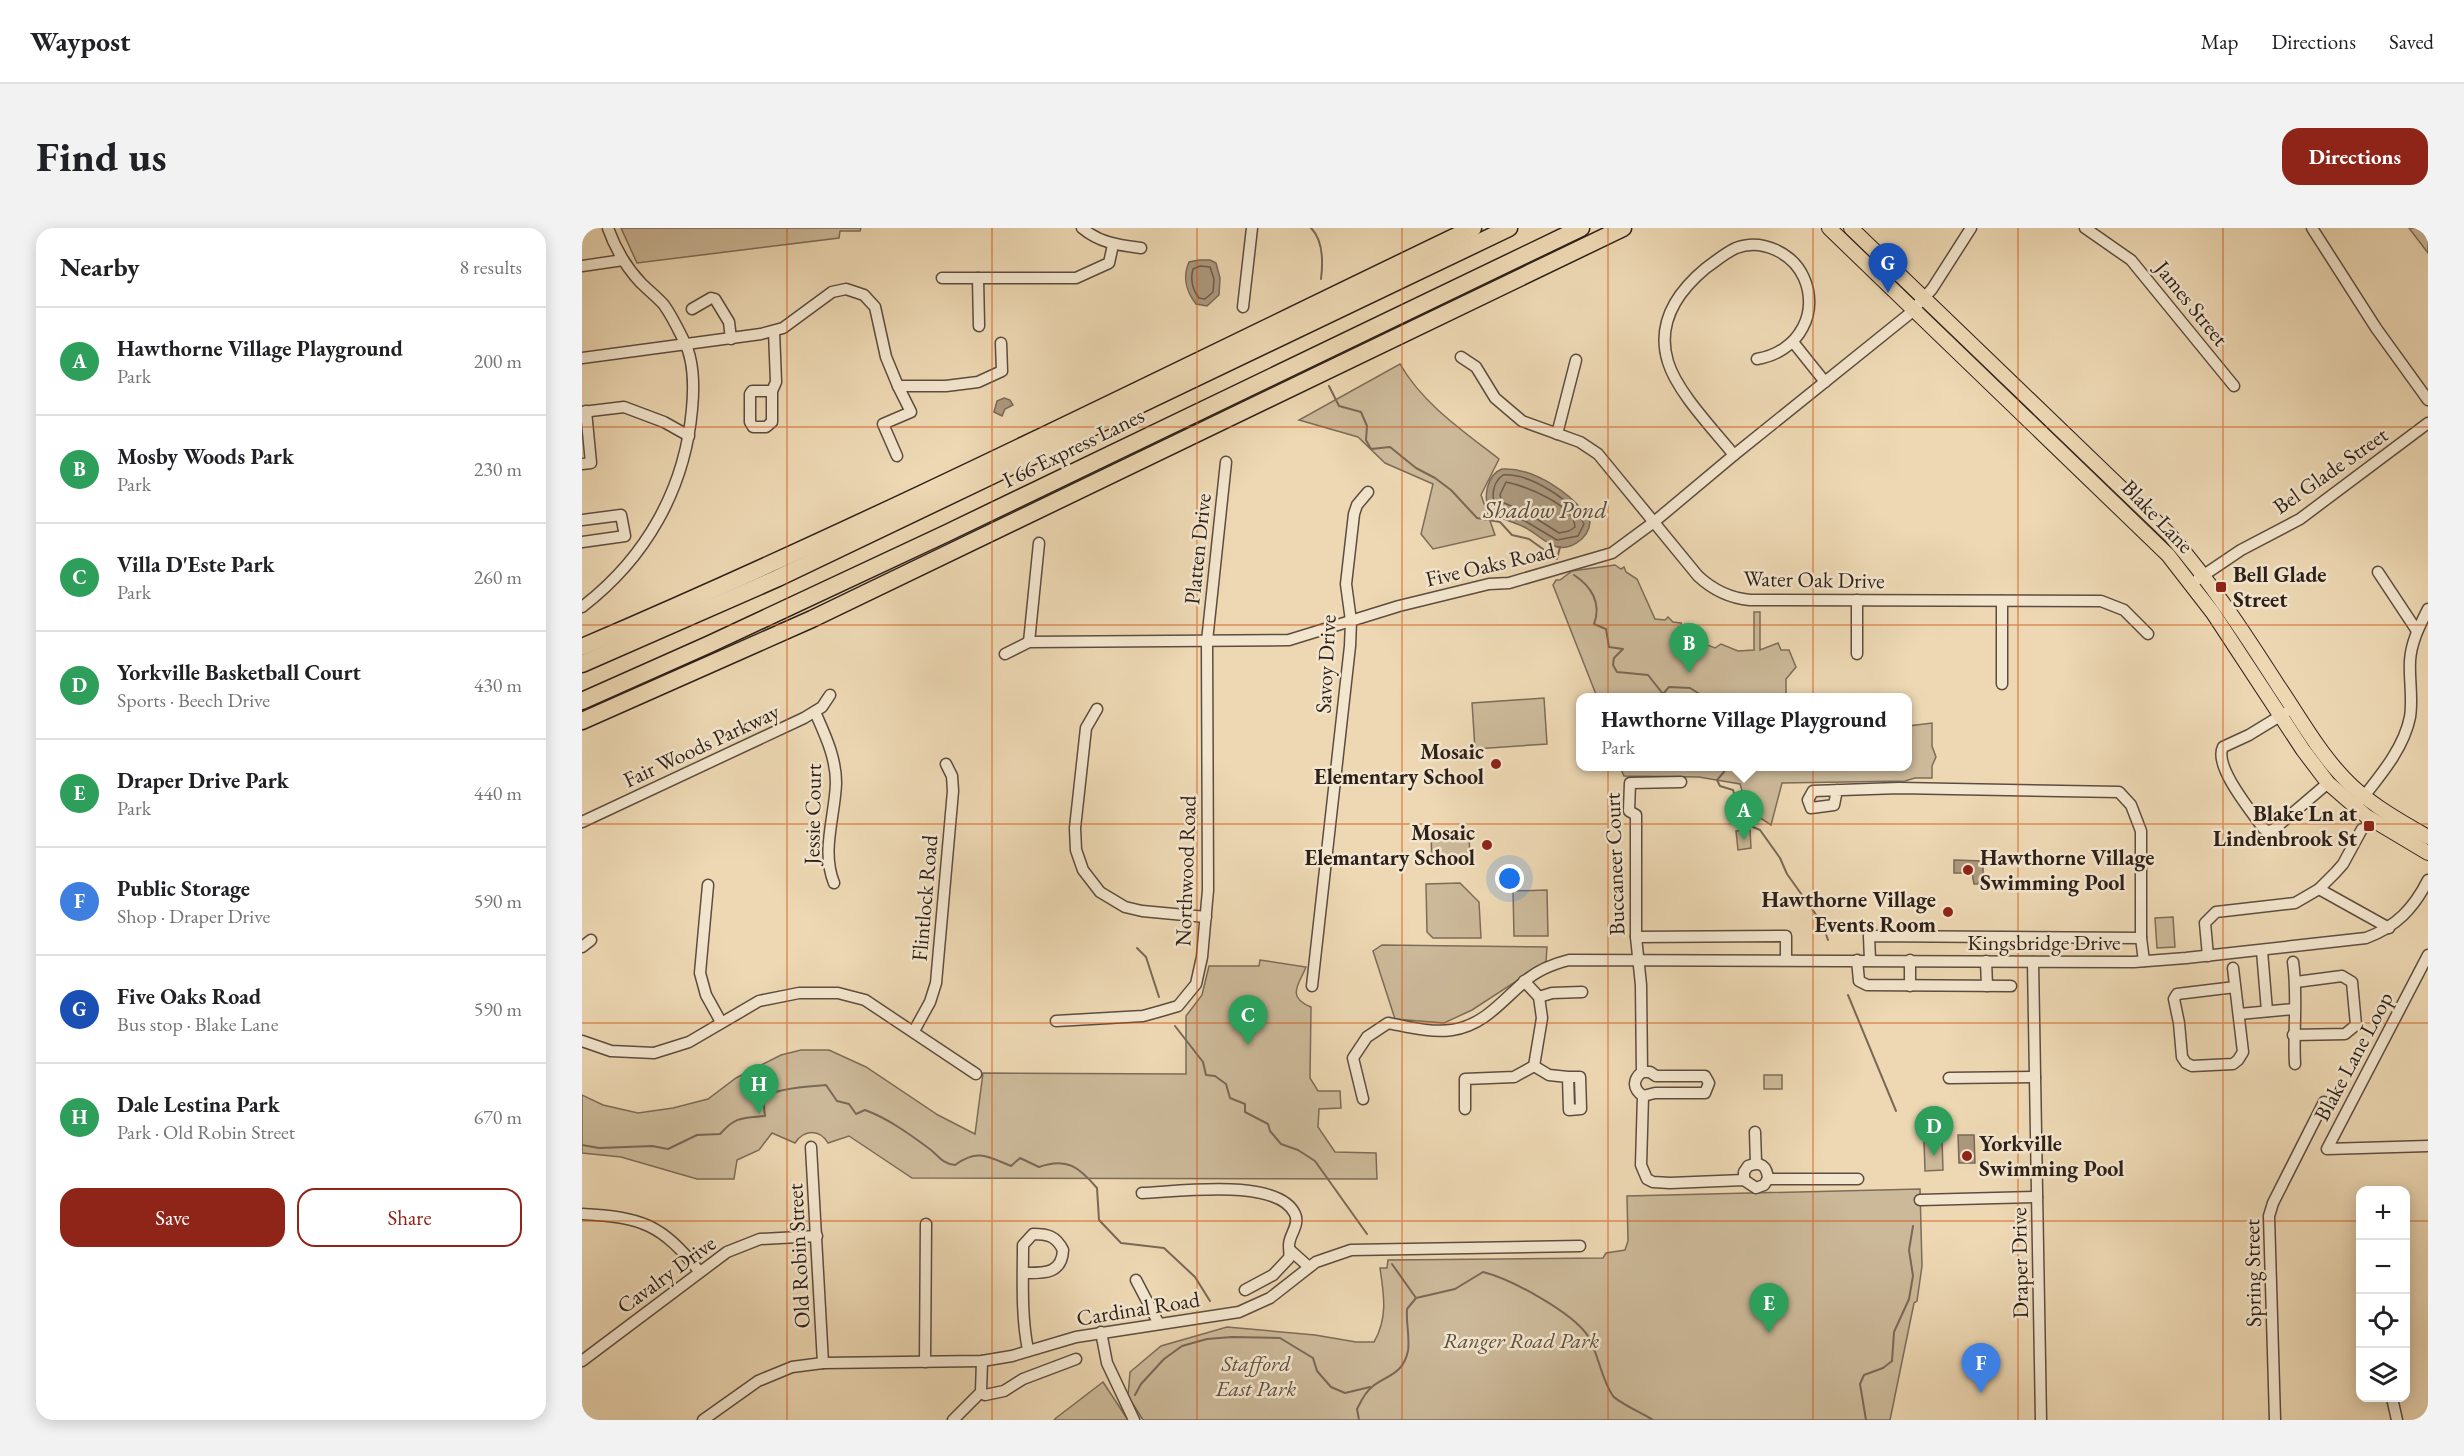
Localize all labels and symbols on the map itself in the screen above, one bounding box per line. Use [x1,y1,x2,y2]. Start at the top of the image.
pin: G [1868,244,1908,293]
street label: James Street [2147,253,2235,352]
street label: I 66 Express Lanes [998,401,1149,494]
street label: Bel Glade Street [2267,420,2393,521]
street label: Blake Lane [2115,473,2200,560]
street label: Platten Drive [1177,492,1218,606]
water label: Shadow Pond [1482,494,1607,525]
street label: Five Oaks Road [1422,535,1559,593]
place label: Bell Glade Street [2233,560,2326,614]
street label: Water Oak Drive [1743,564,1885,595]
marker: Bell Glade Street [2214,580,2228,594]
street label: Savoy Drive [1308,613,1343,714]
pin: B [1670,624,1708,673]
street label: Fair Woods Parkway [618,696,784,794]
place label: Mosaic Elementary School [1314,737,1484,791]
marker: Mosaic Elementary School [1489,757,1503,771]
street label: Jessie Court [797,763,828,867]
pin: A [1724,790,1764,840]
street label: Buccaneer Court [1598,792,1631,936]
street label: Northwood Road [1168,794,1203,947]
place label: Blake Ln at Lindenbrook St [2213,799,2358,853]
place label: Mosaic Elemantary School [1305,818,1475,872]
marker: Blake Ln at Lindenbrook St [2362,819,2376,833]
street label: Flintlock Road [905,833,945,962]
marker: Mosaic Elemantary School [1480,838,1494,852]
place label: Hawthorne Village Swimming Pool [1980,843,2154,897]
marker: Hawthorne Village Swimming Pool [1961,863,1975,877]
your location [1495,864,1524,893]
place label: Hawthorne Village Events Room [1762,885,1936,939]
marker: Hawthorne Village Events Room [1941,905,1955,919]
street label: Kingsbridge Drive [1967,928,2121,957]
street label: Blake Lane Loop [2307,986,2400,1126]
pin: C [1228,996,1268,1045]
pin: H [740,1064,778,1114]
pin: D [1914,1106,1954,1156]
place label: Yorkville Swimming Pool [1979,1129,2124,1183]
marker: Yorkville Swimming Pool [1960,1149,1974,1163]
street label: Old Robin Street [780,1183,817,1329]
street label: Draper Drive [2004,1207,2035,1319]
street label: Spring Street [2237,1219,2268,1327]
street label: Cavalry Drive [611,1228,722,1320]
street label: Cardinal Road [1074,1284,1203,1333]
pin: E [1750,1284,1788,1333]
park label: Ranger Road Park [1443,1326,1599,1355]
pin: F [1962,1344,2000,1393]
park label: Stafford East Park [1215,1349,1296,1403]

